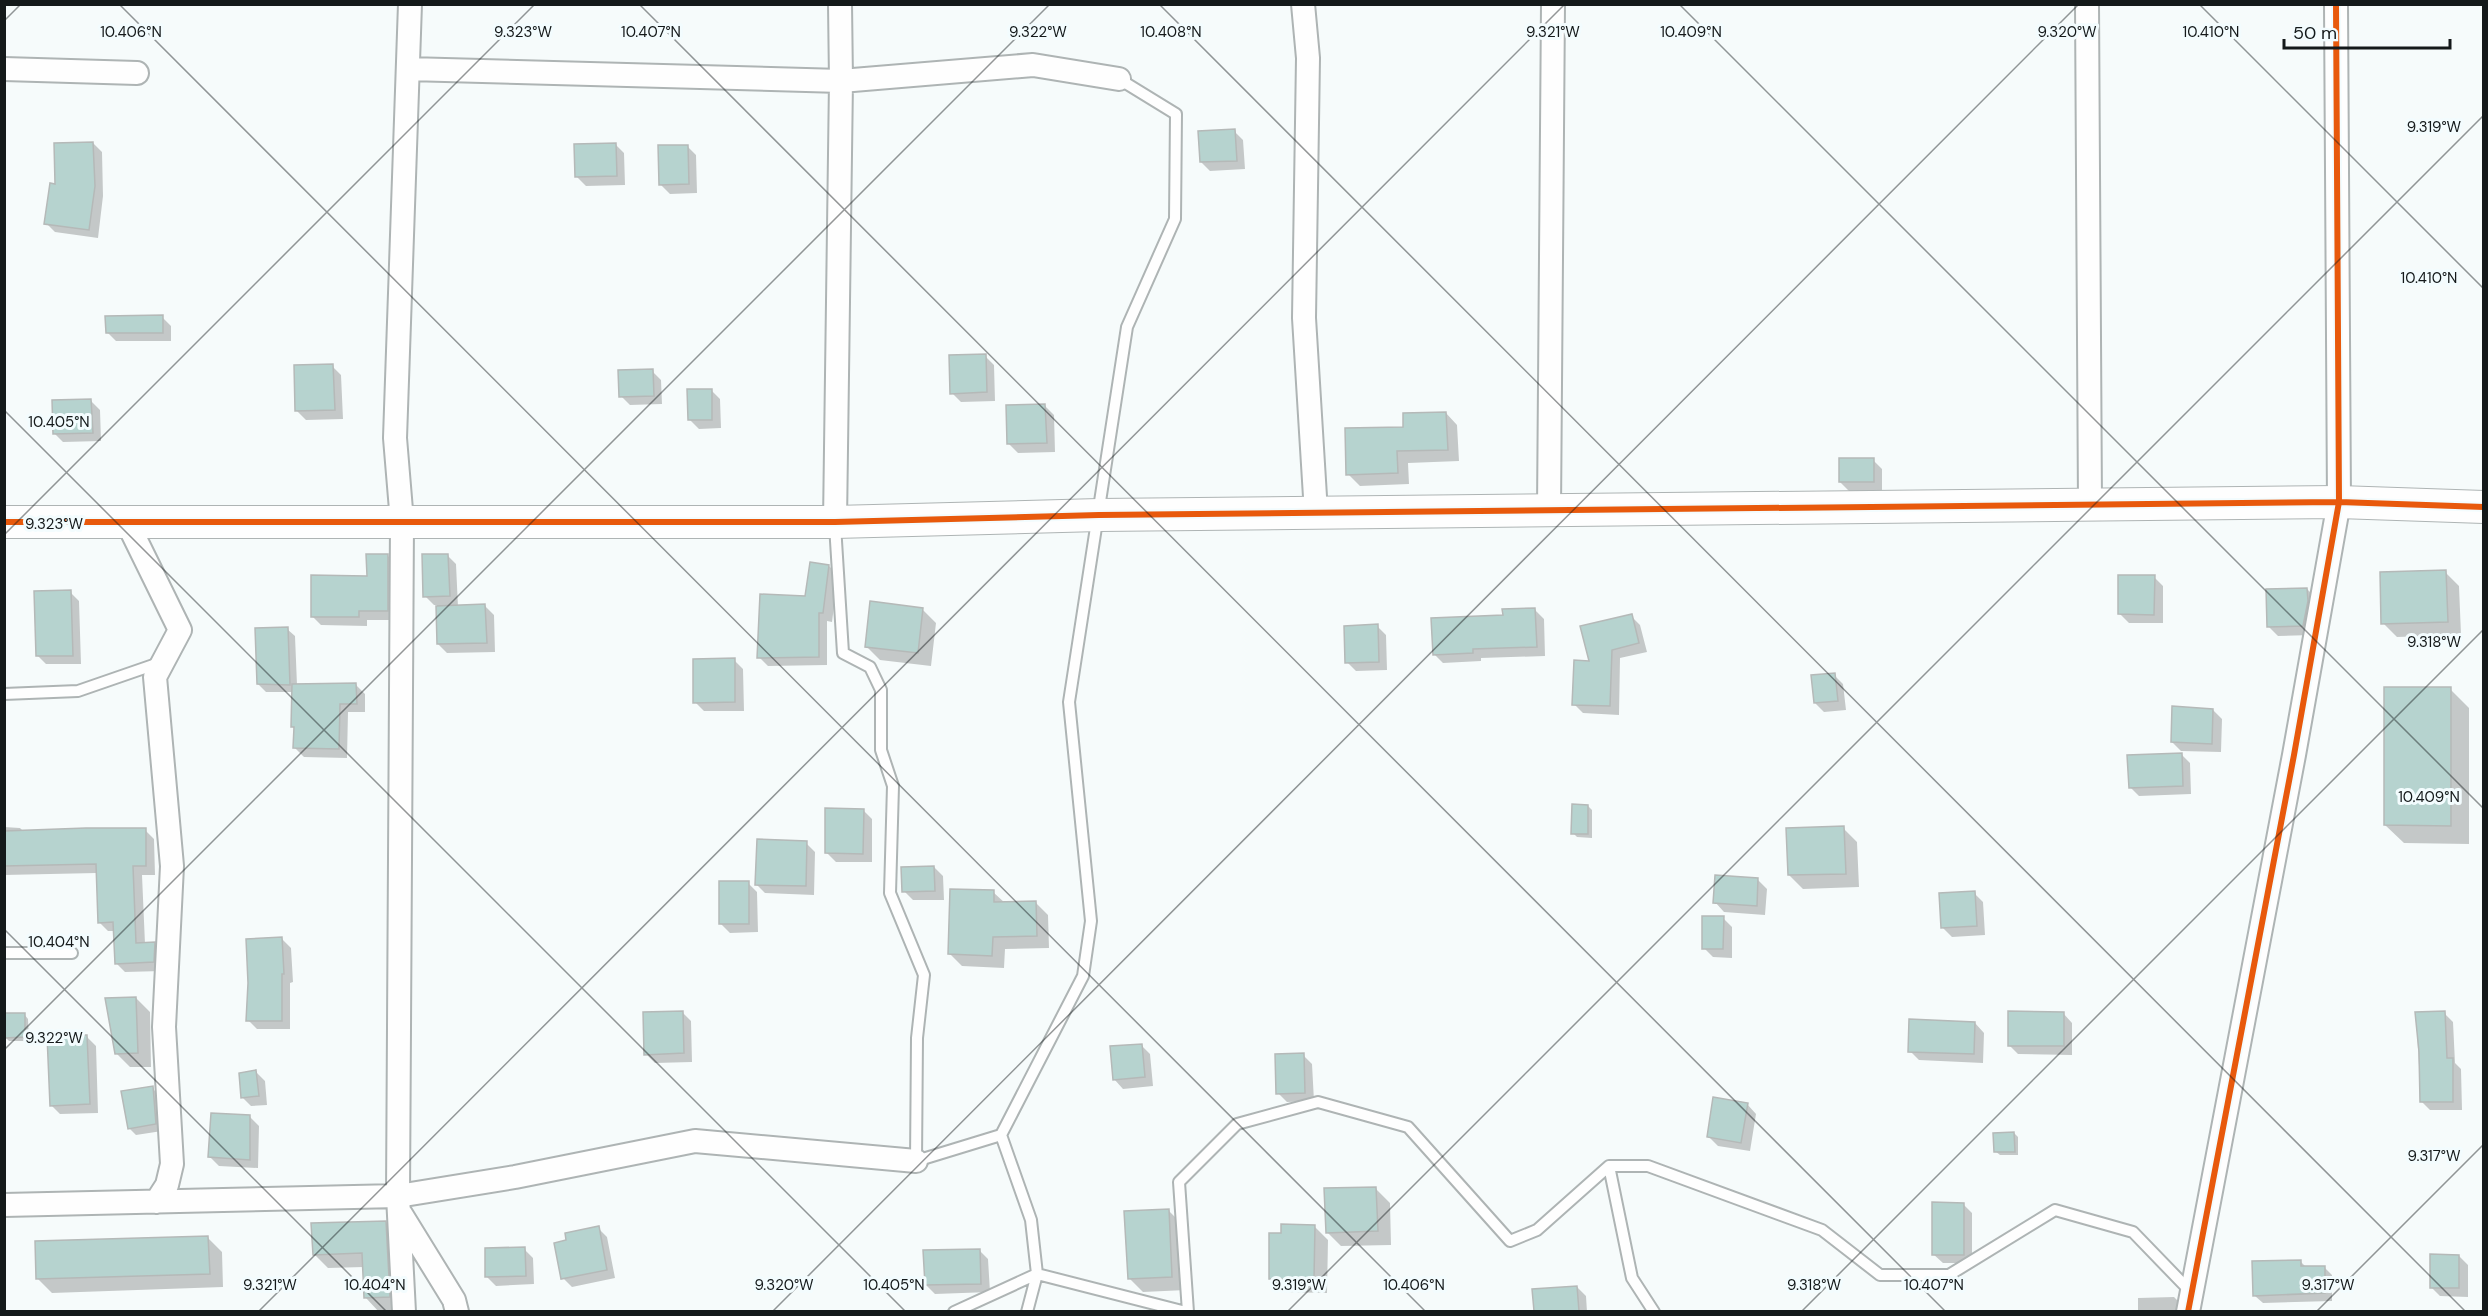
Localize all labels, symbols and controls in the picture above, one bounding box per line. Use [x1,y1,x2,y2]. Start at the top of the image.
scale bar [2284,12,2450,50]
text: 50 m [2293,21,2337,45]
text: 10.406°N [100,22,162,42]
text: 9.323°W [494,22,552,42]
text: 10.407°N [621,22,681,42]
text: 9.322°W [1009,22,1067,42]
text: 10.408°N [1140,22,1202,42]
text: 9.321°W [1526,22,1580,42]
text: 10.409°N [1660,22,1722,42]
text: 9.320°W [2037,22,2097,42]
text: 10.410°N [2183,22,2239,42]
text: 9.319°W [2407,117,2462,137]
text: 10.410°N [2401,268,2457,288]
text: 10.405°N [28,412,90,432]
text: 9.323°W [25,514,83,534]
text: 9.318°W [2407,632,2461,652]
text: 10.409°N [2398,787,2460,807]
text: 10.404°N [28,932,90,952]
text: 9.322°W [25,1028,83,1048]
text: 9.317°W [2408,1146,2461,1166]
text: 9.321°W [243,1275,297,1295]
text: 10.404°N [344,1275,406,1295]
text: 9.320°W [754,1275,814,1295]
text: 10.405°N [863,1275,925,1295]
text: 9.319°W [1272,1275,1327,1295]
text: 10.406°N [1383,1275,1445,1295]
text: 9.318°W [1787,1275,1841,1295]
text: 10.407°N [1904,1275,1964,1295]
text: 9.317°W [2302,1275,2355,1295]

